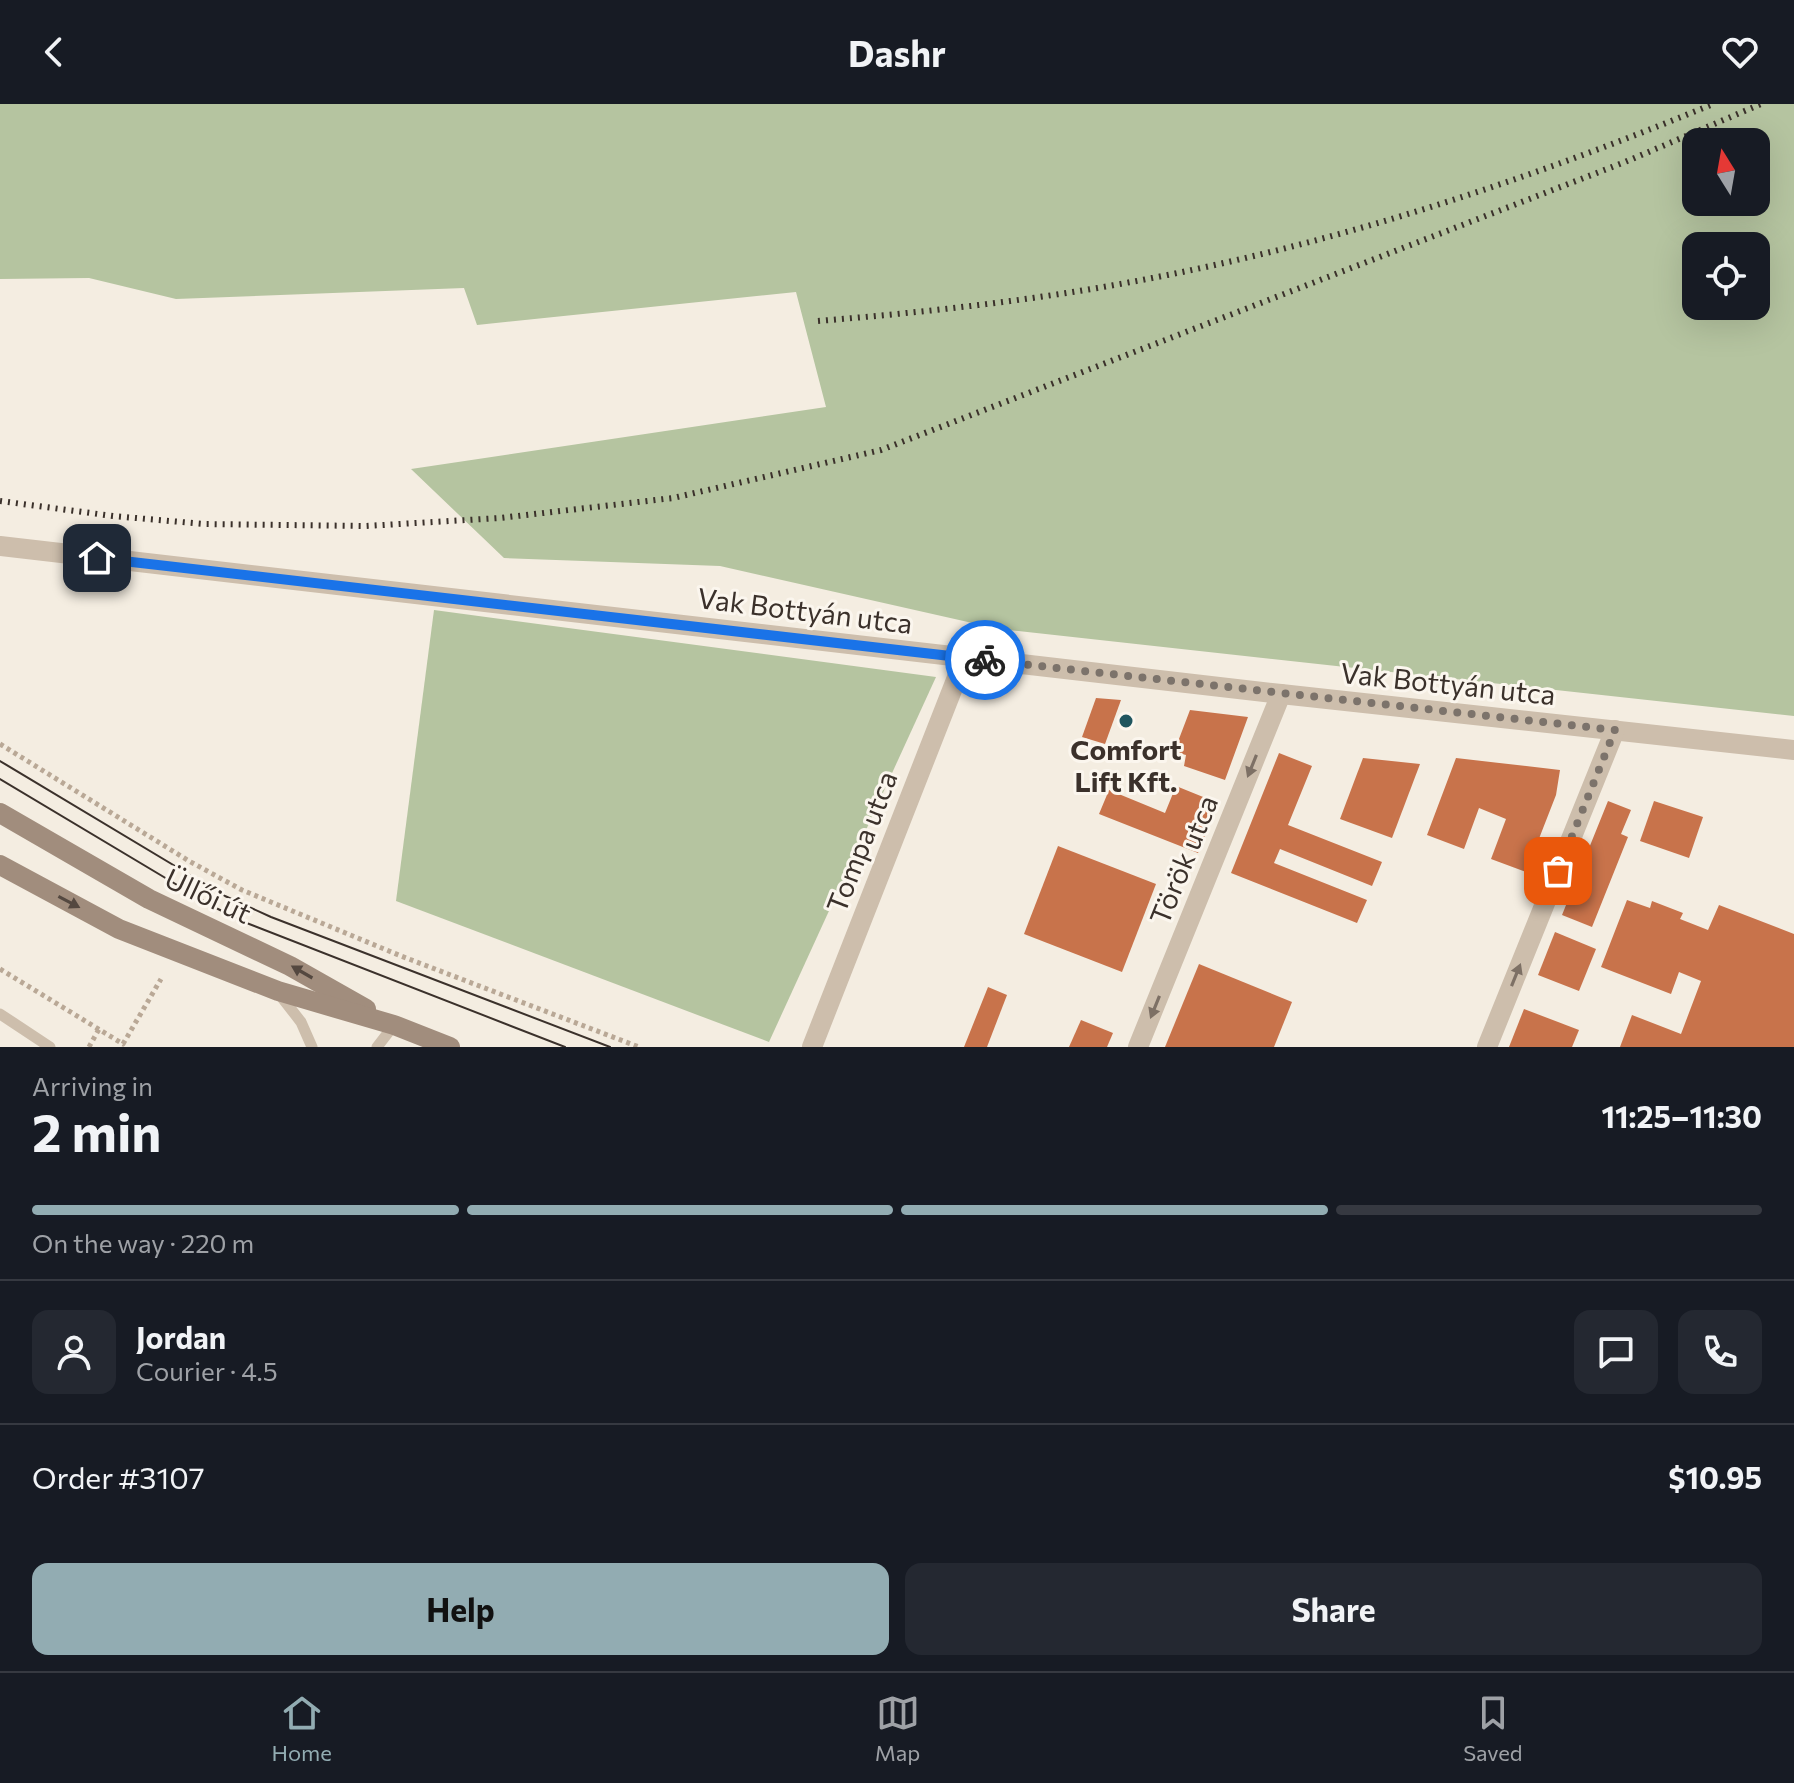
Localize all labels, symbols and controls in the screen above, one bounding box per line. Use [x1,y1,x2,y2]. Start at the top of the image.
icon: back [32,30,76,74]
text: Dashr [848,30,946,74]
icon: heart [1718,30,1762,74]
north arrow [1682,128,1770,216]
map controls [1682,128,1770,320]
button: locate [1682,232,1770,320]
pin [63,524,131,592]
icon: home [75,536,119,580]
street label: Vak Bottyán utca [696,580,914,640]
courier [945,620,1025,700]
icon: bike [963,638,1007,682]
street label: Vak Bottyán utca [1339,655,1557,711]
marker: Comfort Lift Kft. [1117,712,1135,730]
place label: Comfort Lift Kft. [1070,732,1182,798]
one-way arrow [1245,754,1258,778]
street label: Tompa utca [819,766,904,917]
street label: Török utca [1142,790,1224,929]
pin [1524,837,1592,905]
icon: bag [1536,849,1580,893]
street label: Üllői út [160,860,257,930]
one-way arrow [57,895,80,909]
one-way arrow [1510,963,1523,987]
one-way arrow [291,965,313,979]
one-way arrow [1148,995,1161,1019]
text: Arriving in [32,1070,153,1101]
text: 11:25–11:30 [1601,1097,1762,1134]
text: 2 min [32,1099,161,1163]
text: On the way · 220 m [32,1227,254,1258]
button: person [32,1310,116,1394]
button: chat [1574,1310,1658,1394]
button: phone [1678,1310,1762,1394]
text: Jordan [136,1318,226,1355]
text: Courier · 4.5 [136,1355,278,1386]
text: Order #3107 [32,1458,205,1495]
text: $10.95 [1668,1458,1762,1495]
button: Help [32,1563,889,1655]
button: Share [905,1563,1762,1655]
tab: Home [271,1691,332,1766]
tab: Map [875,1691,920,1766]
tab: Saved [1463,1691,1523,1766]

